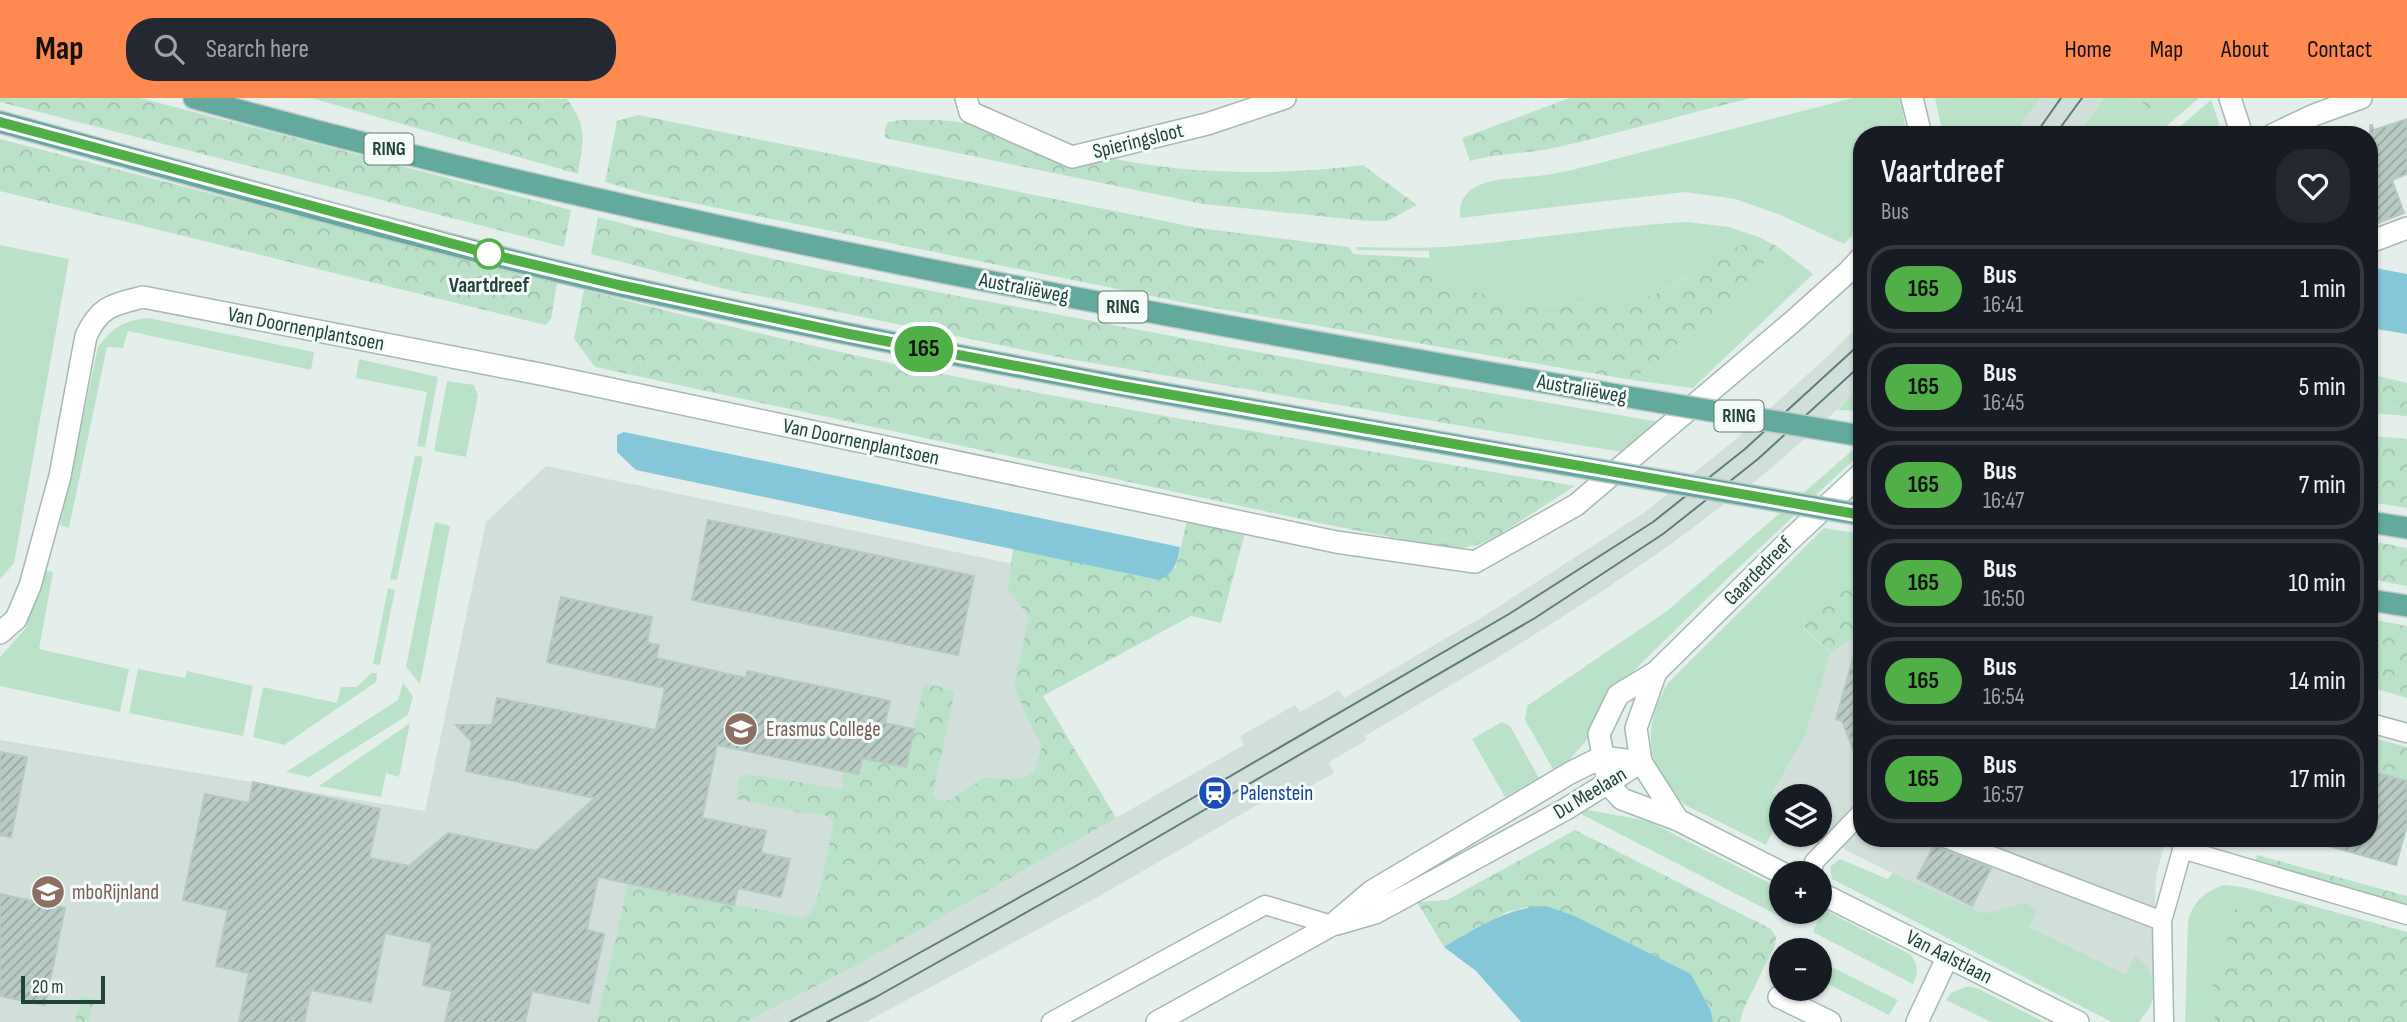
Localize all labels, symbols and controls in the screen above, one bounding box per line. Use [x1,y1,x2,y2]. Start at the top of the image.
search box [126,18,616,81]
text: Map [35,29,84,69]
icon: search [150,30,188,68]
text: Search here [206,34,309,65]
text: Home [2064,35,2112,64]
text: Map [2150,35,2183,64]
text: About [2221,35,2269,64]
text: Contact [2307,35,2372,64]
street label: Spieringsloot [1090,118,1186,164]
road number: RING [364,134,414,164]
button: heart [2276,149,2350,223]
text: Vaartdreef [1881,152,2004,192]
text: Bus [1881,198,1909,226]
marker: Vaartdreef [474,239,504,269]
text: Bus [1983,260,2017,291]
street label: Australiëweg [976,267,1071,309]
place label: Vaartdreef [449,273,530,298]
text: 165 [1908,274,1939,303]
text: 1 min [2300,274,2346,305]
text: 16:41 [1983,291,2023,319]
road number: RING [1098,292,1148,322]
street label: Van Doornenplantsoen [225,302,387,356]
line badge: 165 [884,326,964,372]
text: 165 [908,334,940,363]
text: Bus [1983,358,2017,389]
street label: Australiëweg [1534,369,1629,409]
text: 165 [1908,372,1939,401]
text: 5 min [2299,372,2346,403]
text: 16:45 [1983,389,2024,417]
road number: RING [1714,400,1764,432]
street label: Van Doornenplantsoen [781,413,941,471]
text: Bus [1983,456,2017,487]
text: 165 [1908,470,1939,499]
text: 7 min [2299,470,2346,501]
text: 16:47 [1983,487,2024,515]
street label: Gaardedreef [1718,531,1798,611]
text: Bus [1983,554,2017,585]
text: 165 [1908,568,1939,597]
text: 10 min [2289,568,2346,599]
text: 16:50 [1983,585,2025,613]
text: Bus [1983,652,2017,683]
text: 165 [1908,666,1939,695]
text: 14 min [2289,666,2346,697]
text: 16:54 [1983,683,2024,711]
school or university icon: Erasmus College [722,710,760,748]
place label: Erasmus College [766,717,881,742]
text: Bus [1983,750,2017,781]
street label: Du Meelaan [1549,761,1631,825]
text: 165 [1908,764,1939,793]
text: 17 min [2290,764,2346,795]
station icon: Palenstein [1196,774,1234,812]
place label: Palenstein [1240,781,1313,806]
text: 16:57 [1983,781,2024,809]
map controls [1769,784,1832,1001]
button: layers [1769,784,1832,847]
button: + [1769,861,1832,924]
school or university icon: mboRijnland [29,873,67,911]
place label: mboRijnland [72,880,159,905]
street label: Van Aalstlaan [1902,925,1996,989]
button: − [1769,938,1832,1001]
scale bar [21,973,105,1005]
text: 20 m [32,976,64,999]

